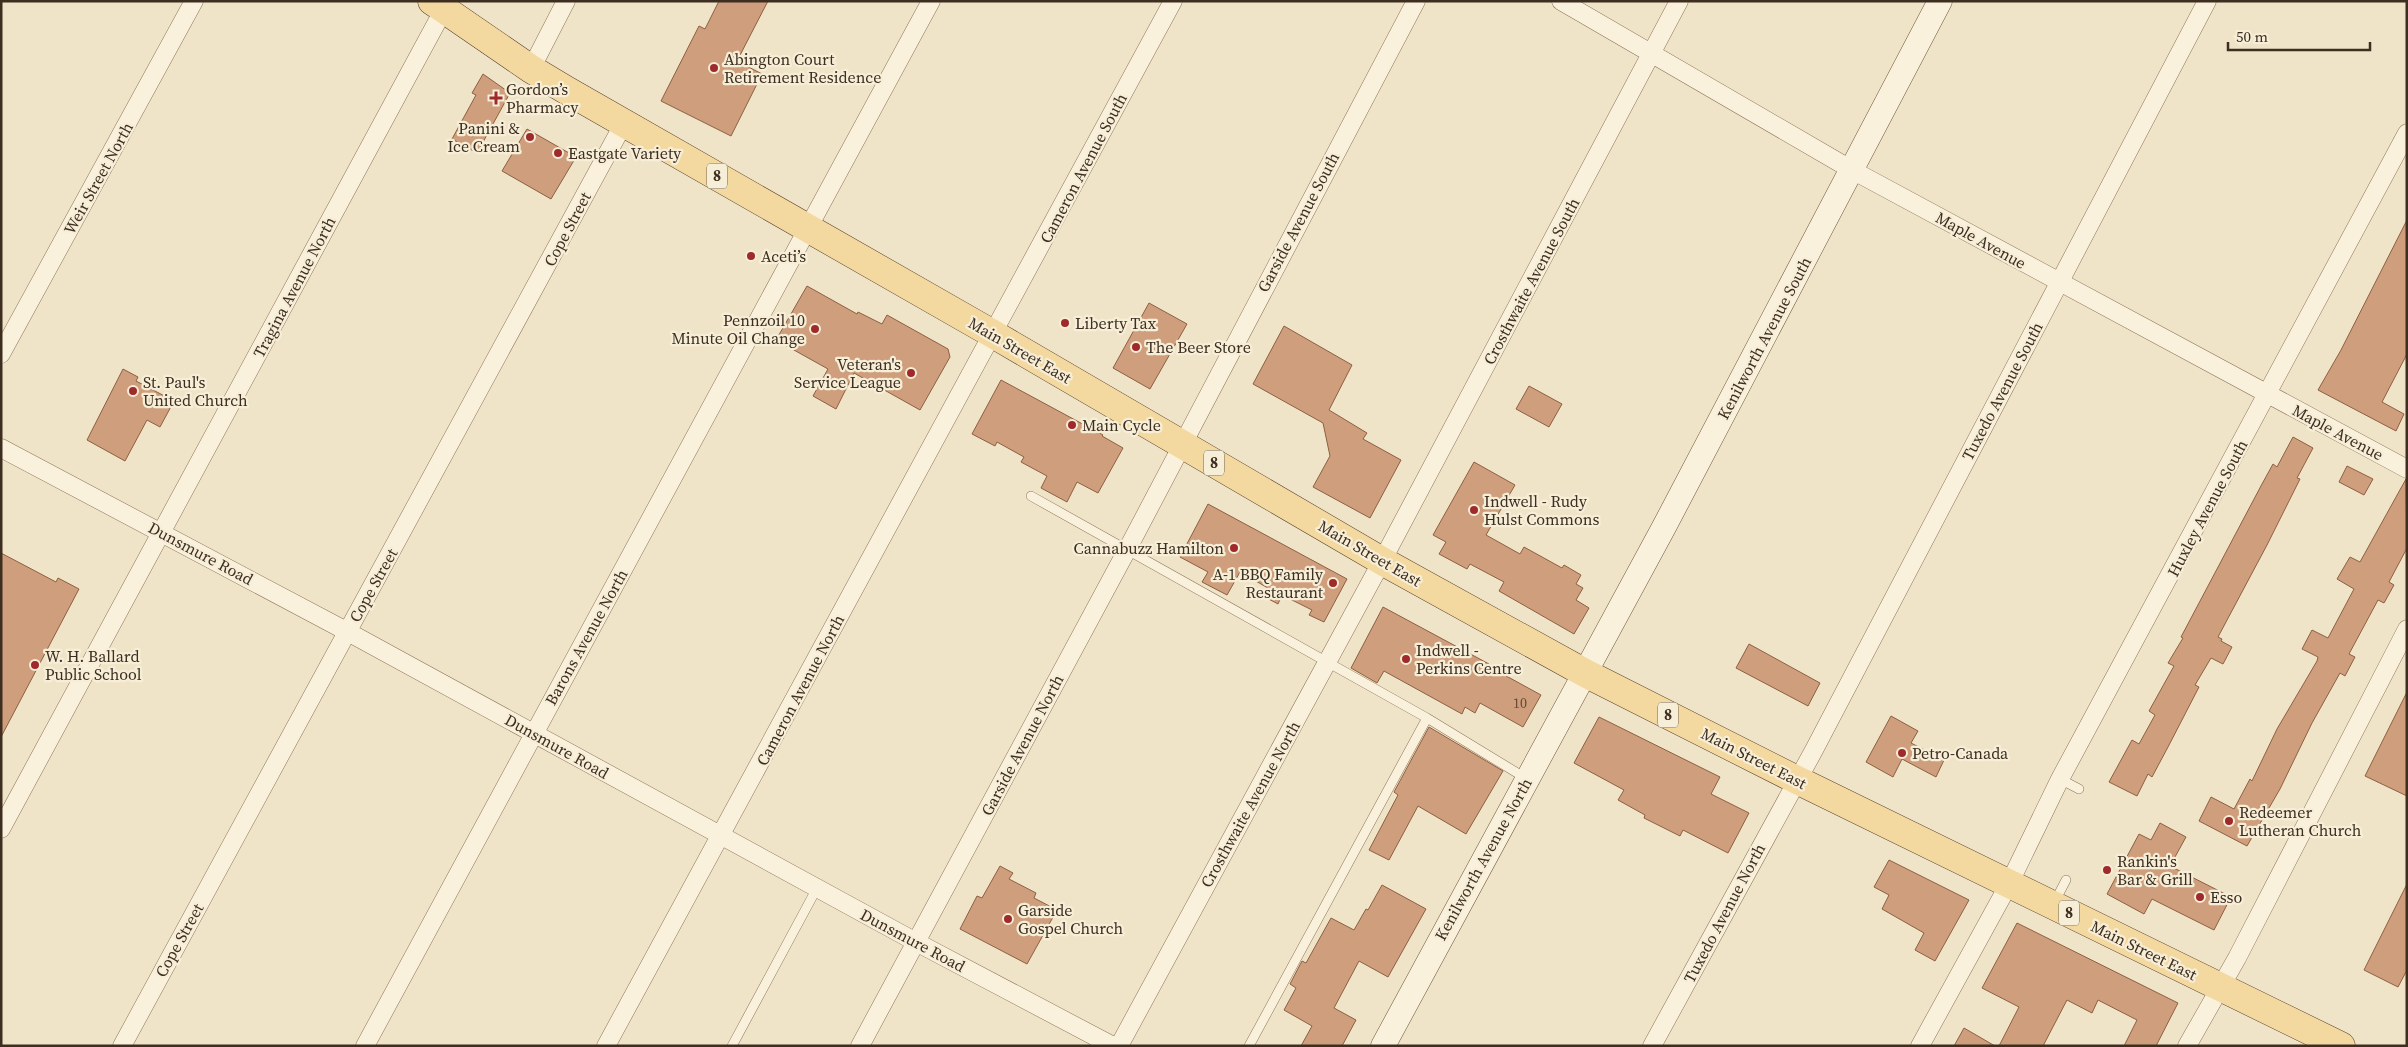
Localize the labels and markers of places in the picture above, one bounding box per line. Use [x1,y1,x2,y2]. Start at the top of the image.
place label: Abington Court Retirement Residence [724,48,881,88]
marker: Abington Court Retirement Residence [708,62,720,74]
place label: Gordon’s Pharmacy [506,78,579,118]
marker: Gordon’s Pharmacy [490,92,502,104]
place label: Panini & Ice Cream [448,117,520,157]
marker: Panini & Ice Cream [524,131,536,143]
place label: Eastgate Variety [568,142,682,164]
marker: Eastgate Variety [552,147,564,159]
place label: Aceti’s [761,245,806,267]
marker: Aceti’s [745,250,757,262]
place label: Pennzoil 10 Minute Oil Change [671,309,805,349]
place label: Liberty Tax [1075,312,1157,334]
marker: Liberty Tax [1059,317,1071,329]
marker: Pennzoil 10 Minute Oil Change [809,323,821,335]
place label: The Beer Store [1146,336,1251,358]
marker: The Beer Store [1130,341,1142,353]
place label: Veteran's Service League [794,353,901,393]
marker: Veteran's Service League [905,367,917,379]
place label: St. Paul's United Church [143,371,248,411]
marker: St. Paul's United Church [127,385,139,397]
place label: Main Cycle [1082,414,1161,436]
marker: Main Cycle [1066,419,1078,431]
place label: Indwell - Rudy Hulst Commons [1484,490,1599,530]
marker: Indwell - Rudy Hulst Commons [1468,504,1480,516]
place label: Cannabuzz Hamilton [1074,537,1224,559]
marker: Cannabuzz Hamilton [1228,542,1240,554]
place label: A-1 BBQ Family Restaurant [1213,563,1324,603]
marker: A-1 BBQ Family Restaurant [1327,577,1339,589]
place label: Indwell - Perkins Centre [1416,639,1522,679]
place label: W. H. Ballard Public School [45,645,142,685]
marker: Indwell - Perkins Centre [1400,653,1412,665]
marker: W. H. Ballard Public School [29,659,41,671]
place label: Petro-Canada [1912,742,2009,764]
marker: Petro-Canada [1896,747,1908,759]
place label: Redeemer Lutheran Church [2239,801,2362,841]
marker: Redeemer Lutheran Church [2223,815,2235,827]
place label: Rankin's Bar & Grill [2117,850,2193,890]
marker: Rankin's Bar & Grill [2101,864,2113,876]
place label: Esso [2210,886,2243,908]
marker: Esso [2194,891,2206,903]
place label: Garside Gospel Church [1018,899,1124,939]
marker: Garside Gospel Church [1002,913,1014,925]

